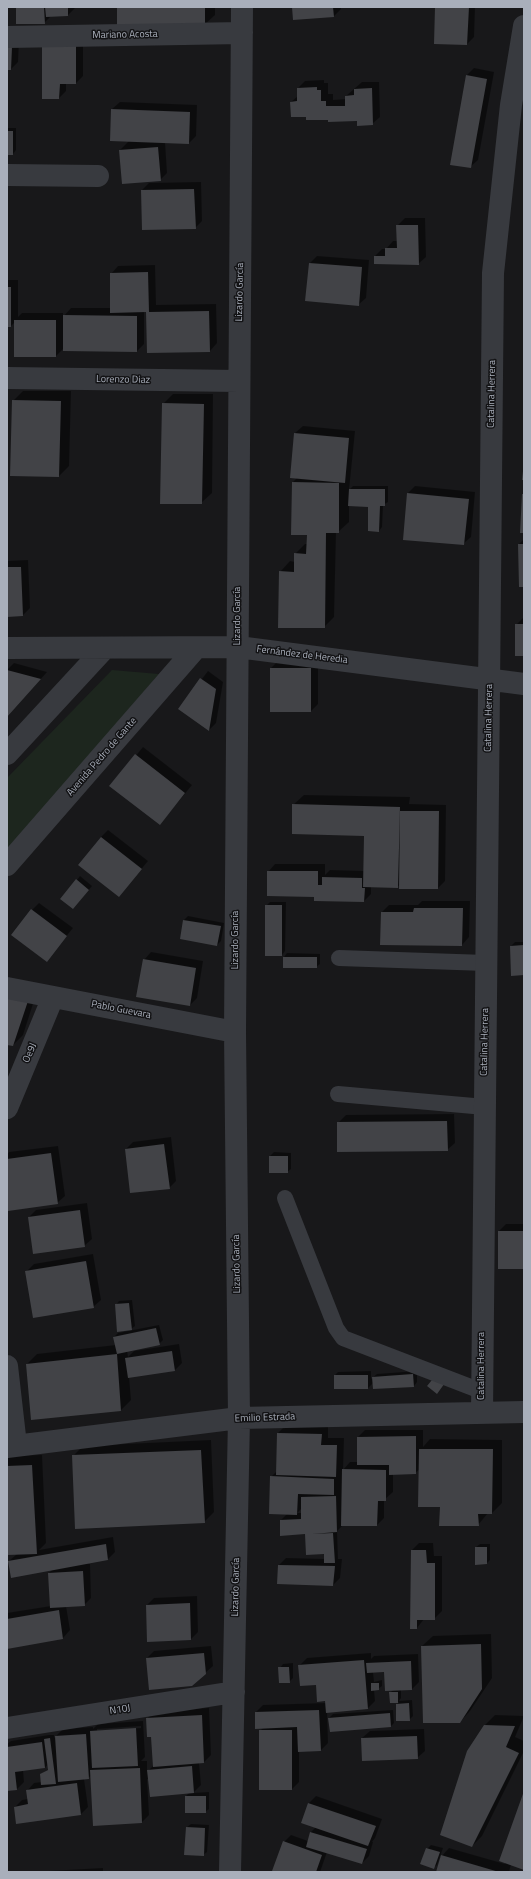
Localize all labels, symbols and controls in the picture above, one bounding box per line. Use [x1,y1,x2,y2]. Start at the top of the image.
street label: Mariano Acosta [92,28,158,42]
street label: Lizardo García [233,263,247,321]
street label: Catalina Herrera [485,360,499,428]
street label: Lorenzo Diaz [96,374,150,386]
street label: Lizardo García [232,587,244,645]
street label: Fernández de Heredia [256,643,348,667]
street label: Catalina Herrera [482,684,496,752]
street label: Avenida Pedro de Gante [65,715,139,799]
street label: Lizardo García [230,911,242,969]
street label: Pablo Guevara [90,998,152,1022]
street label: Catalina Herrera [478,1008,492,1076]
street label: Oe9J [21,1041,39,1065]
street label: Lizardo García [230,1235,244,1293]
street label: Catalina Herrera [476,1332,488,1400]
street label: Emilio Estrada [235,1411,295,1425]
street label: Lizardo García [229,1558,243,1616]
street label: N10J [109,1702,131,1718]

